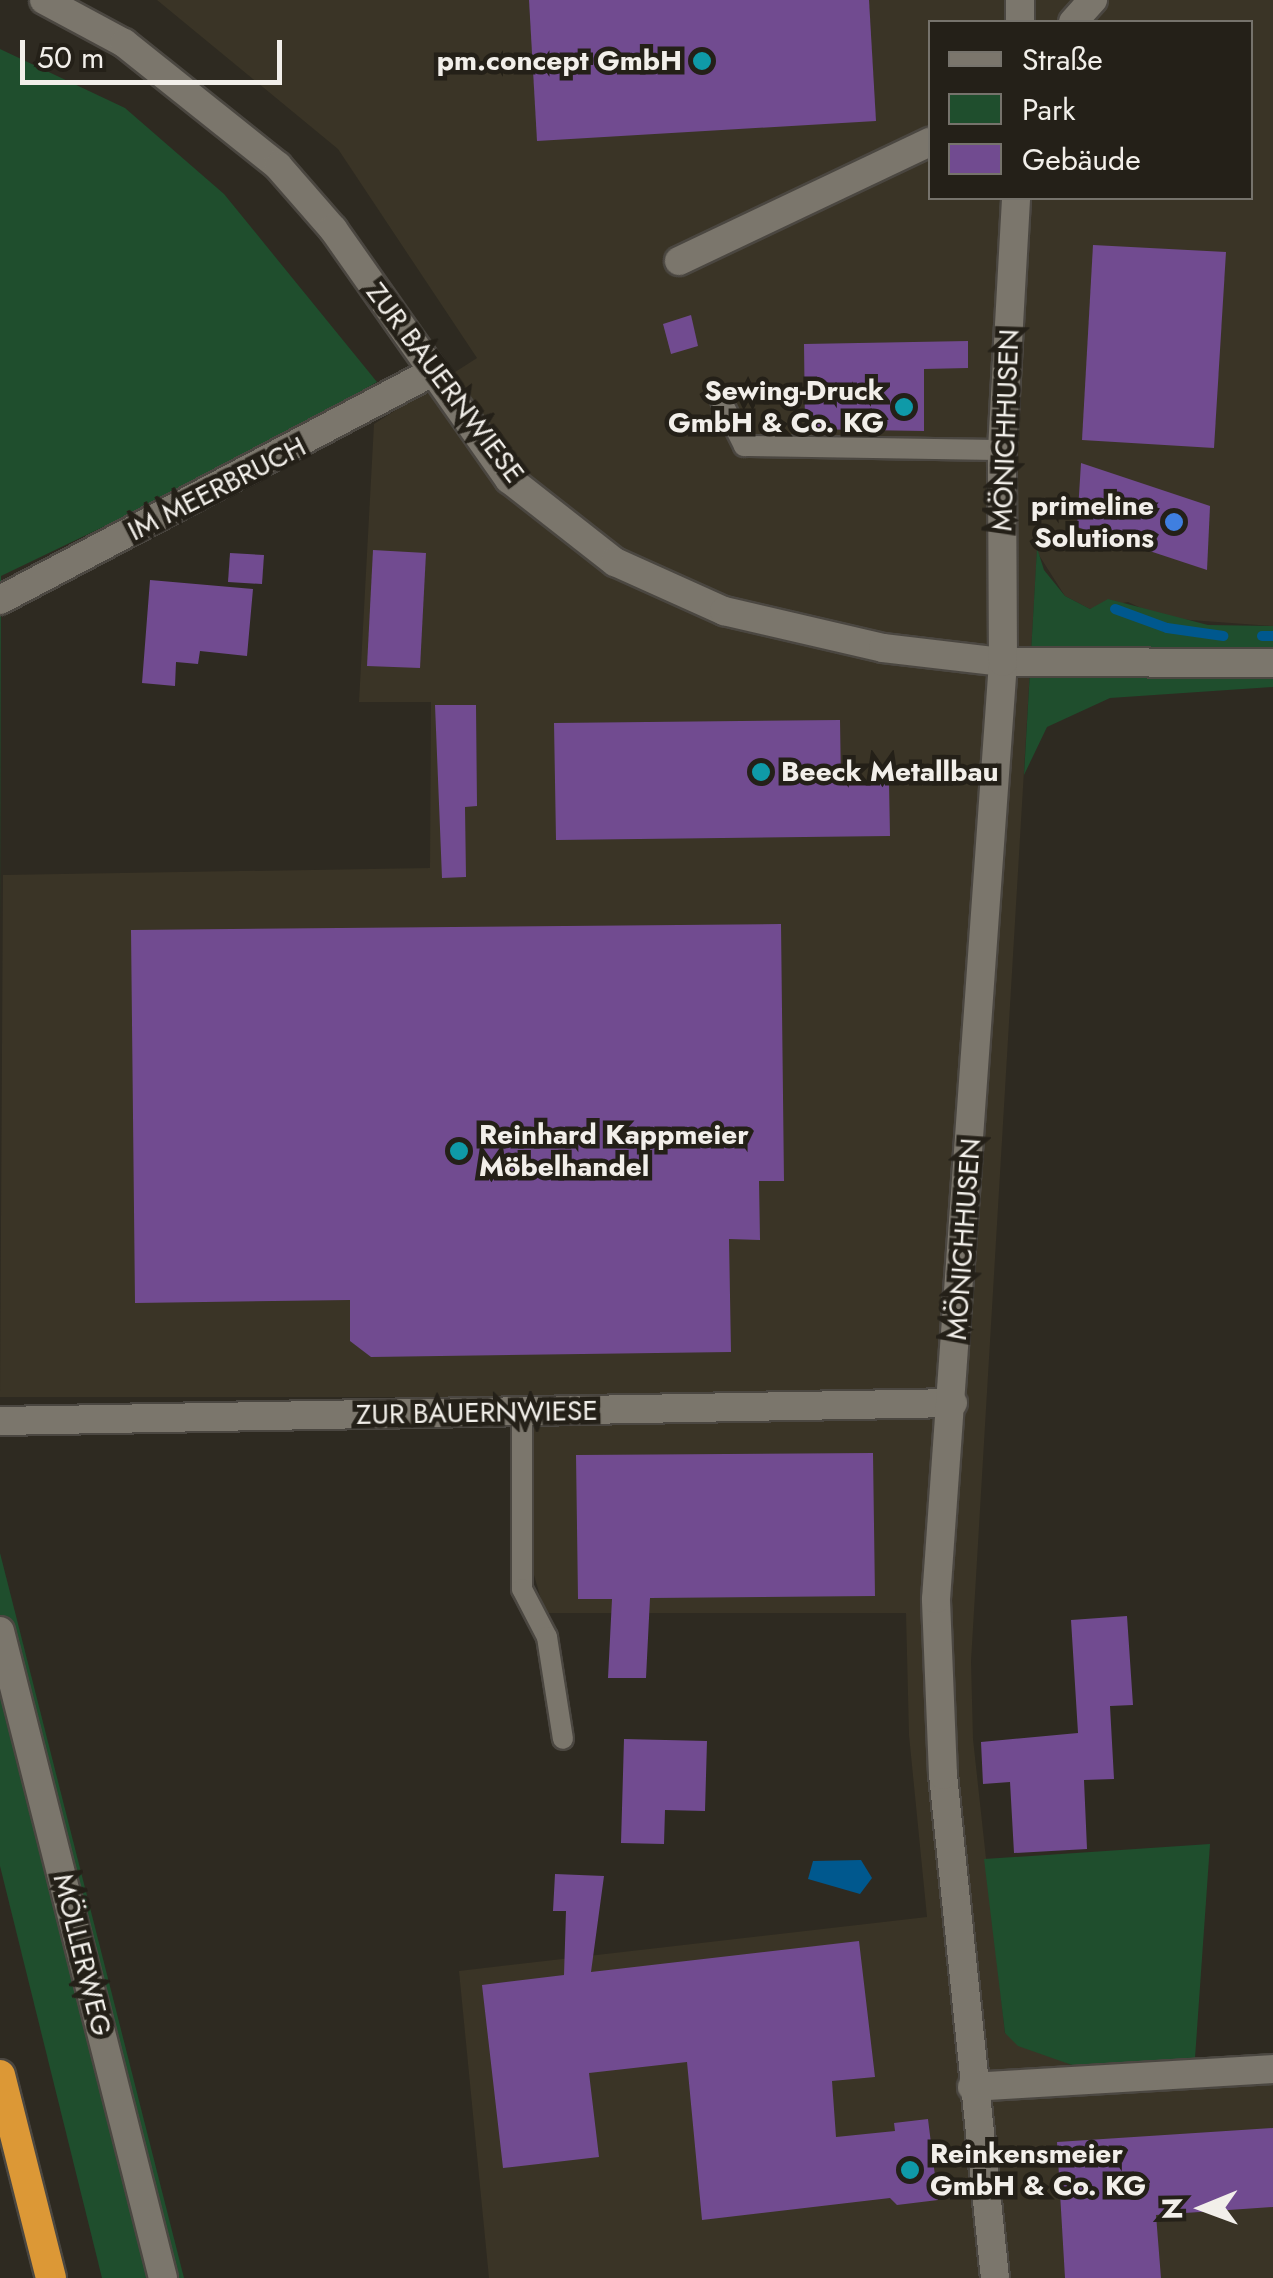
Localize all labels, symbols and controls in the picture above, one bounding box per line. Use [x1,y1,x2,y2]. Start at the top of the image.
scale bar [25,20,288,82]
legend [928,20,1253,200]
text: 50 m [37,36,104,79]
text: Straße [1022,38,1103,81]
place label: pm.concept GmbH [437,44,682,78]
marker: pm.concept GmbH [691,50,713,72]
text: Park [1022,88,1075,131]
text: Gebäude [1022,138,1141,181]
street label: ZUR BAUERNWIESE [359,276,531,490]
street label: MÖNICHHUSEN [986,328,1026,532]
place label: Sewing-Druck GmbH & Co. KG [668,374,884,440]
marker: Sewing-Druck GmbH & Co. KG [893,396,915,418]
street label: IM MEERBRUCH [122,430,312,548]
place label: primeline Solutions [1031,489,1154,555]
marker: primeline Solutions [1163,511,1185,533]
place label: Beeck Metallbau [781,755,999,789]
marker: Beeck Metallbau [750,761,772,783]
place label: Reinhard Kappmeier Möbelhandel [479,1118,749,1184]
street label: MÖNICHHUSEN [940,1137,988,1341]
marker: Reinhard Kappmeier Möbelhandel [448,1140,470,1162]
street label: ZUR BAUERNWIESE [356,1394,598,1432]
street label: MÖLLERWEG [46,1870,118,2040]
place label: Reinkensmeier GmbH & Co. KG [930,2137,1146,2203]
north arrow [1153,2158,1253,2258]
marker: Reinkensmeier GmbH & Co. KG [899,2159,921,2181]
text: N [1152,2197,1193,2220]

